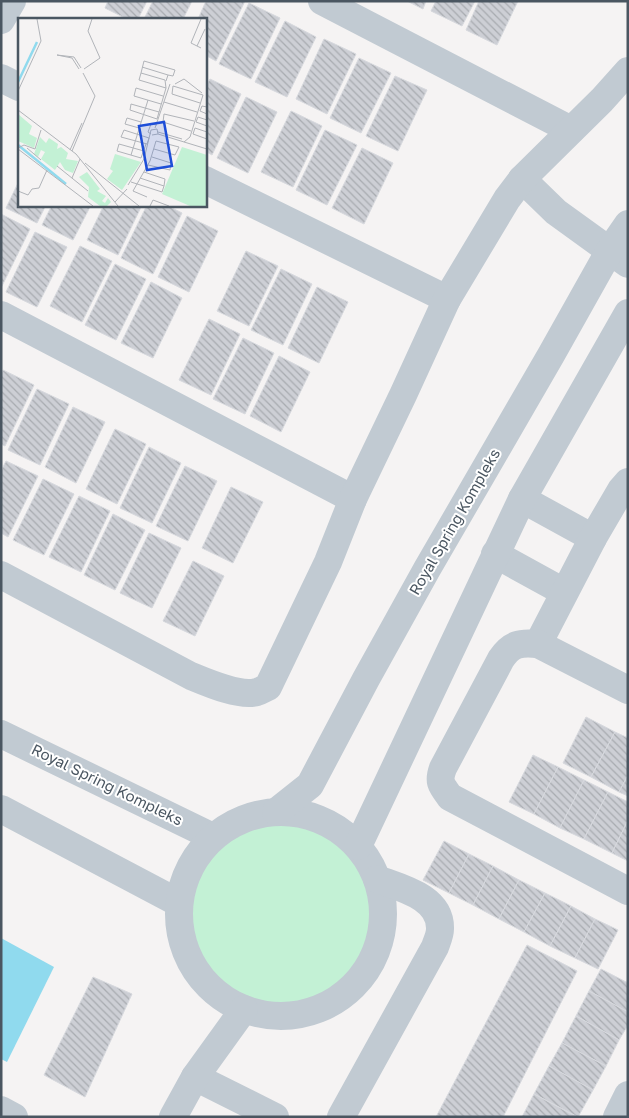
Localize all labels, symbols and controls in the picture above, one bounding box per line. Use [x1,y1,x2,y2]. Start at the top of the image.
inset map [18,18,206,206]
street label: Royal Spring Kompleks [405,445,503,598]
street label: Royal Spring Kompleks [29,740,186,829]

